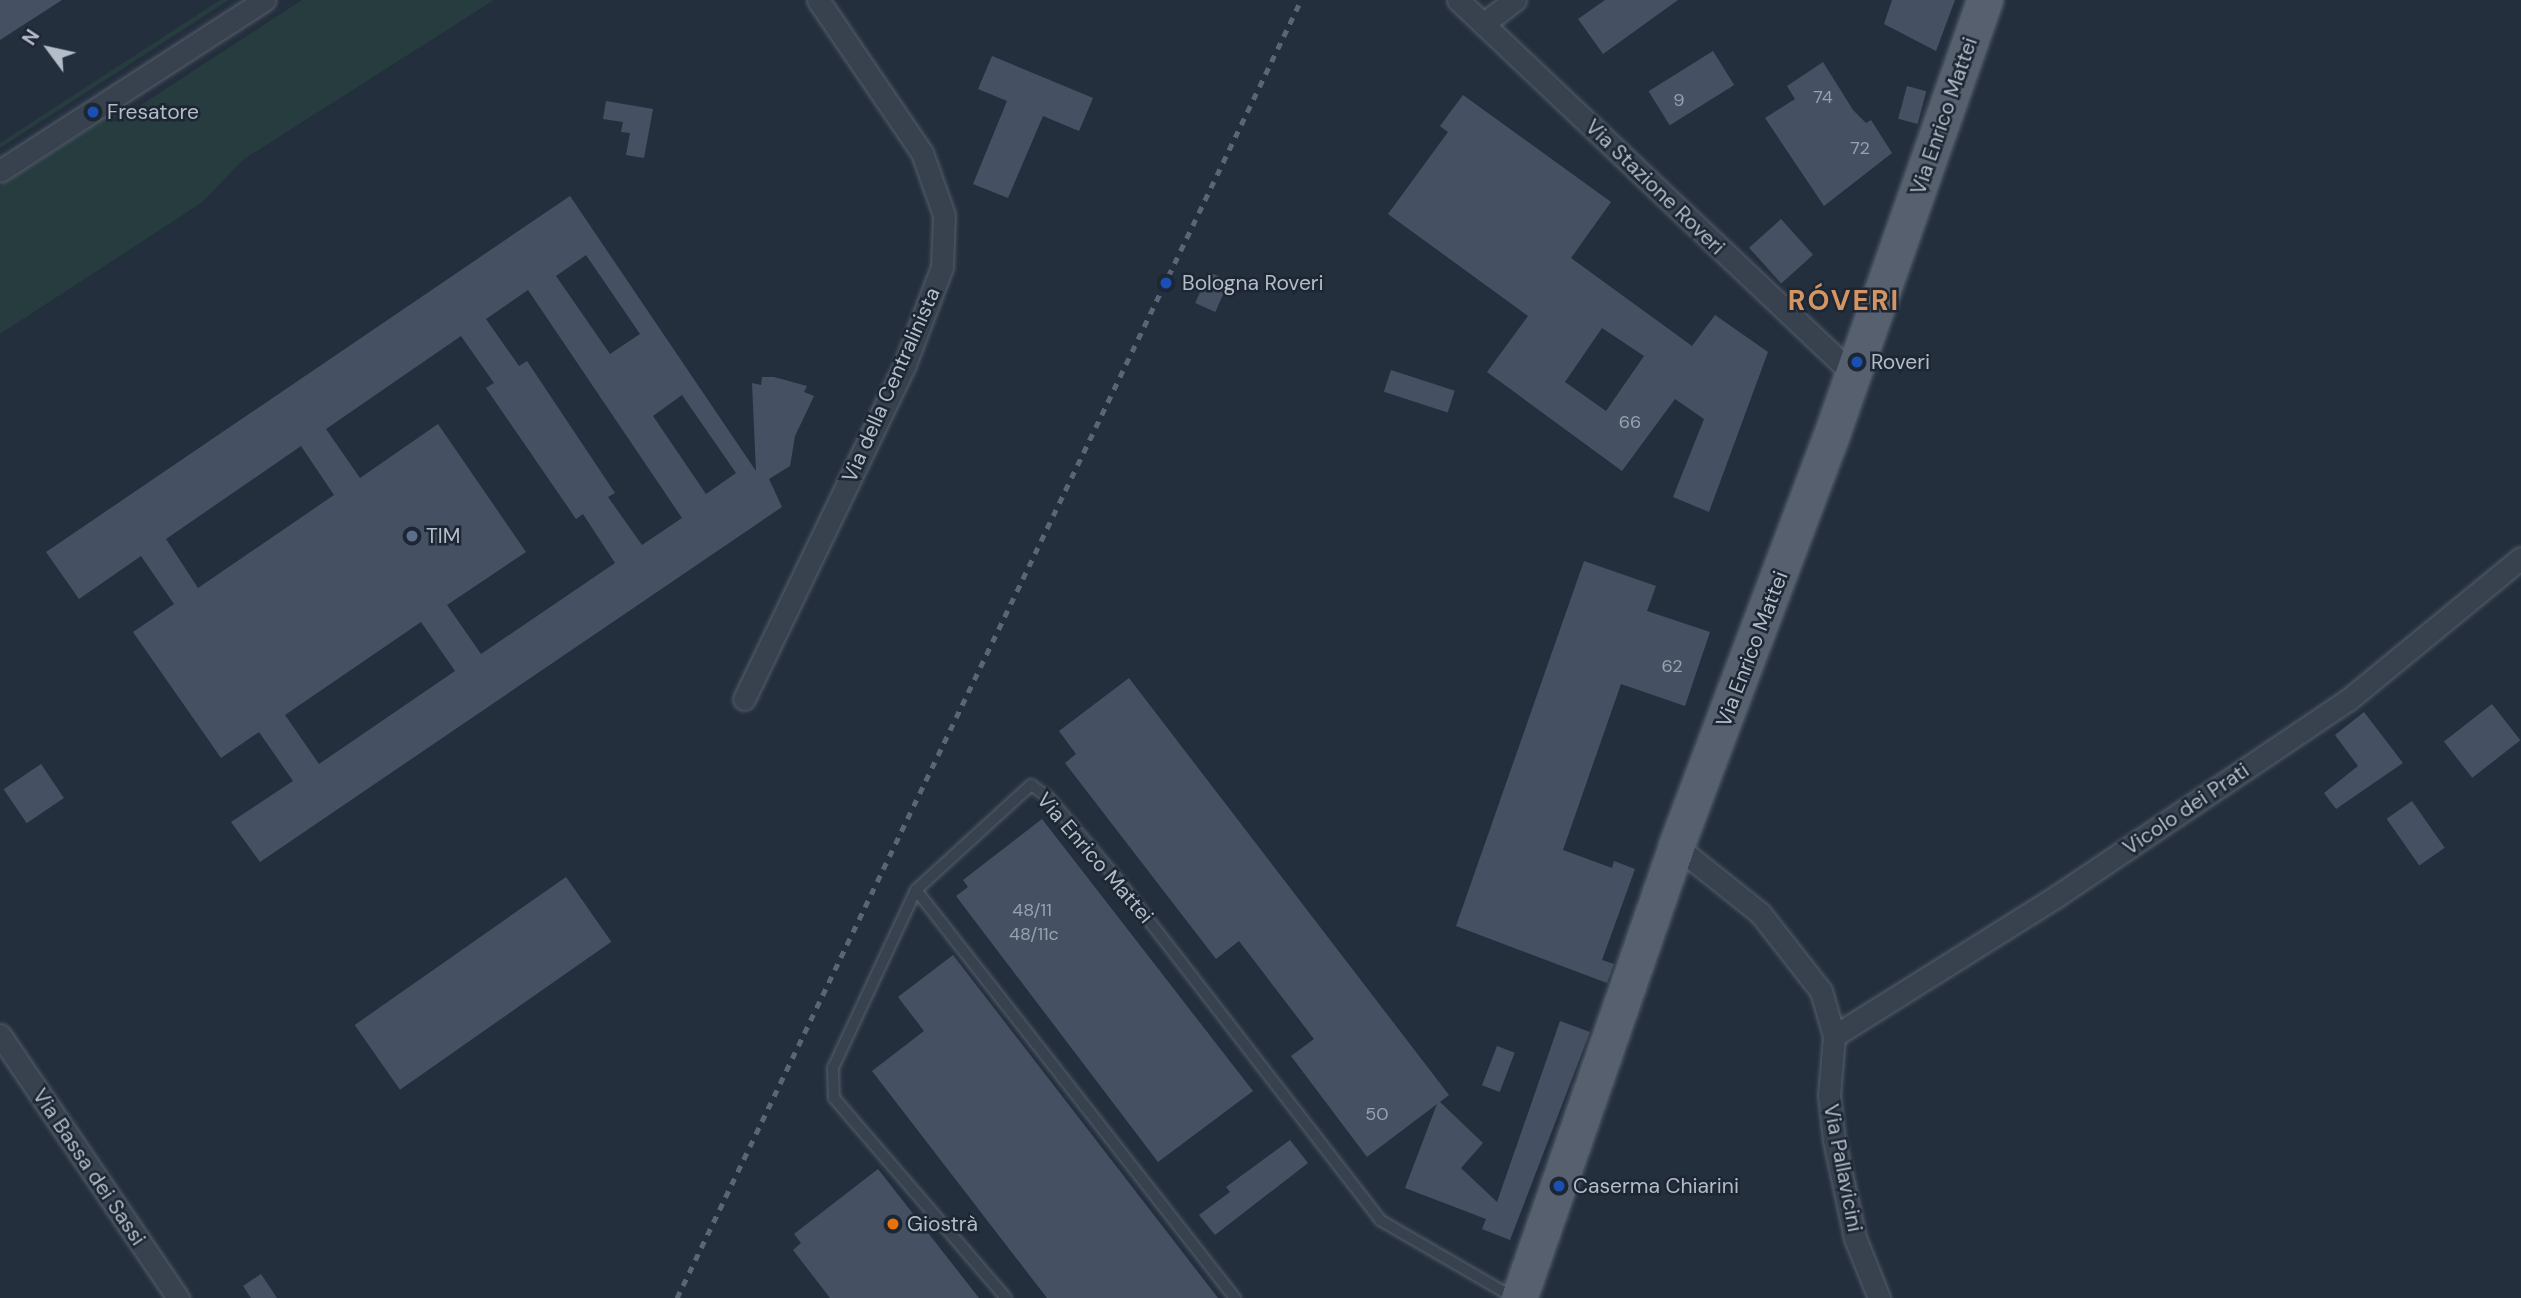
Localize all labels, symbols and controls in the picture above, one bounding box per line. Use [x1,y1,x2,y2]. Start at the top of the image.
north arrow [14,14,84,84]
text: N [17,25,45,50]
street label: Via Enrico Mattei [1905,34,1983,198]
house number: 74 [1813,86,1833,108]
house number: 9 [1673,89,1685,111]
place label: Fresatore [107,99,199,125]
marker: Fresatore [85,104,101,120]
street label: Via Stazione Roveri [1580,114,1730,260]
house number: 72 [1850,137,1870,159]
place label: Bologna Roveri [1182,270,1324,296]
marker: Bologna Roveri [1156,273,1176,293]
street label: Via della Centralinista [837,284,945,486]
district label: RÓVERI [1789,284,1899,318]
place label: Roveri [1871,349,1930,375]
marker: Roveri [1849,354,1865,370]
house number: 66 [1619,411,1641,433]
place label: TIM [426,523,460,549]
marker: TIM [404,528,420,544]
street label: Via Enrico Mattei [1711,568,1793,730]
house number: 62 [1661,655,1683,677]
street label: Vicolo dei Prati [2118,758,2254,860]
street label: Via Enrico Mattei [1031,788,1159,928]
house number: 48/11 [1012,899,1052,921]
house number: 48/11c [1009,923,1059,945]
street label: Via Bassa dei Sassi [27,1084,151,1250]
street label: Via Pallavicini [1818,1102,1868,1234]
house number: 50 [1365,1103,1389,1125]
place label: Caserma Chiarini [1573,1173,1739,1199]
marker: Caserma Chiarini [1551,1178,1567,1194]
place label: Giostrà [907,1211,978,1237]
marker: Giostrà [885,1216,901,1232]

